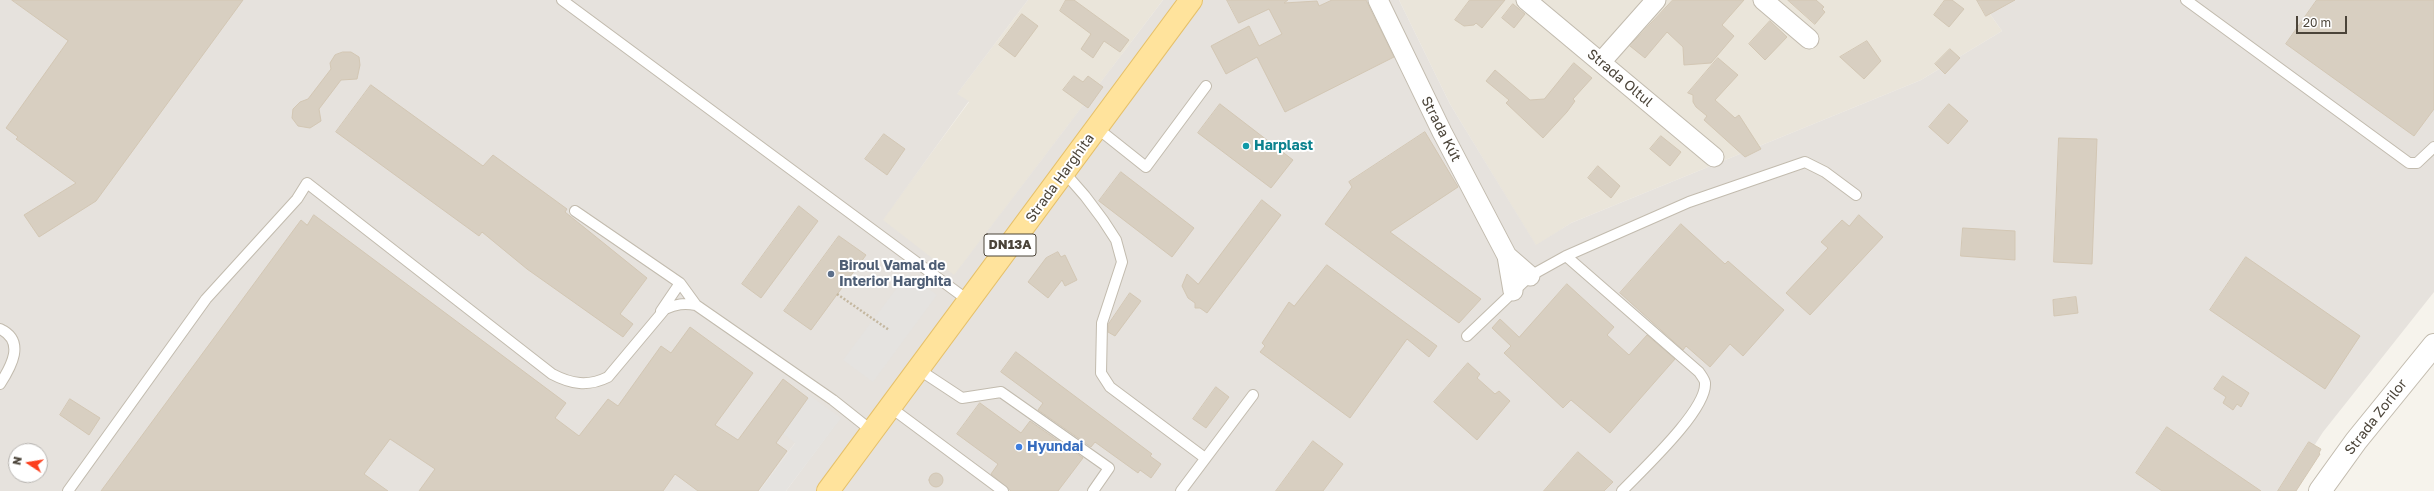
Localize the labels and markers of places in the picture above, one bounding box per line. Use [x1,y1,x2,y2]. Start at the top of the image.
place label: Harplast [1254,138,1313,154]
marker: Harplast [1241,141,1251,151]
place label: Biroul Vamal de Interior Harghita [839,258,951,290]
marker: Biroul Vamal de Interior Harghita [826,269,836,279]
place label: Hyundai [1027,439,1083,455]
marker: Hyundai [1014,442,1024,452]

